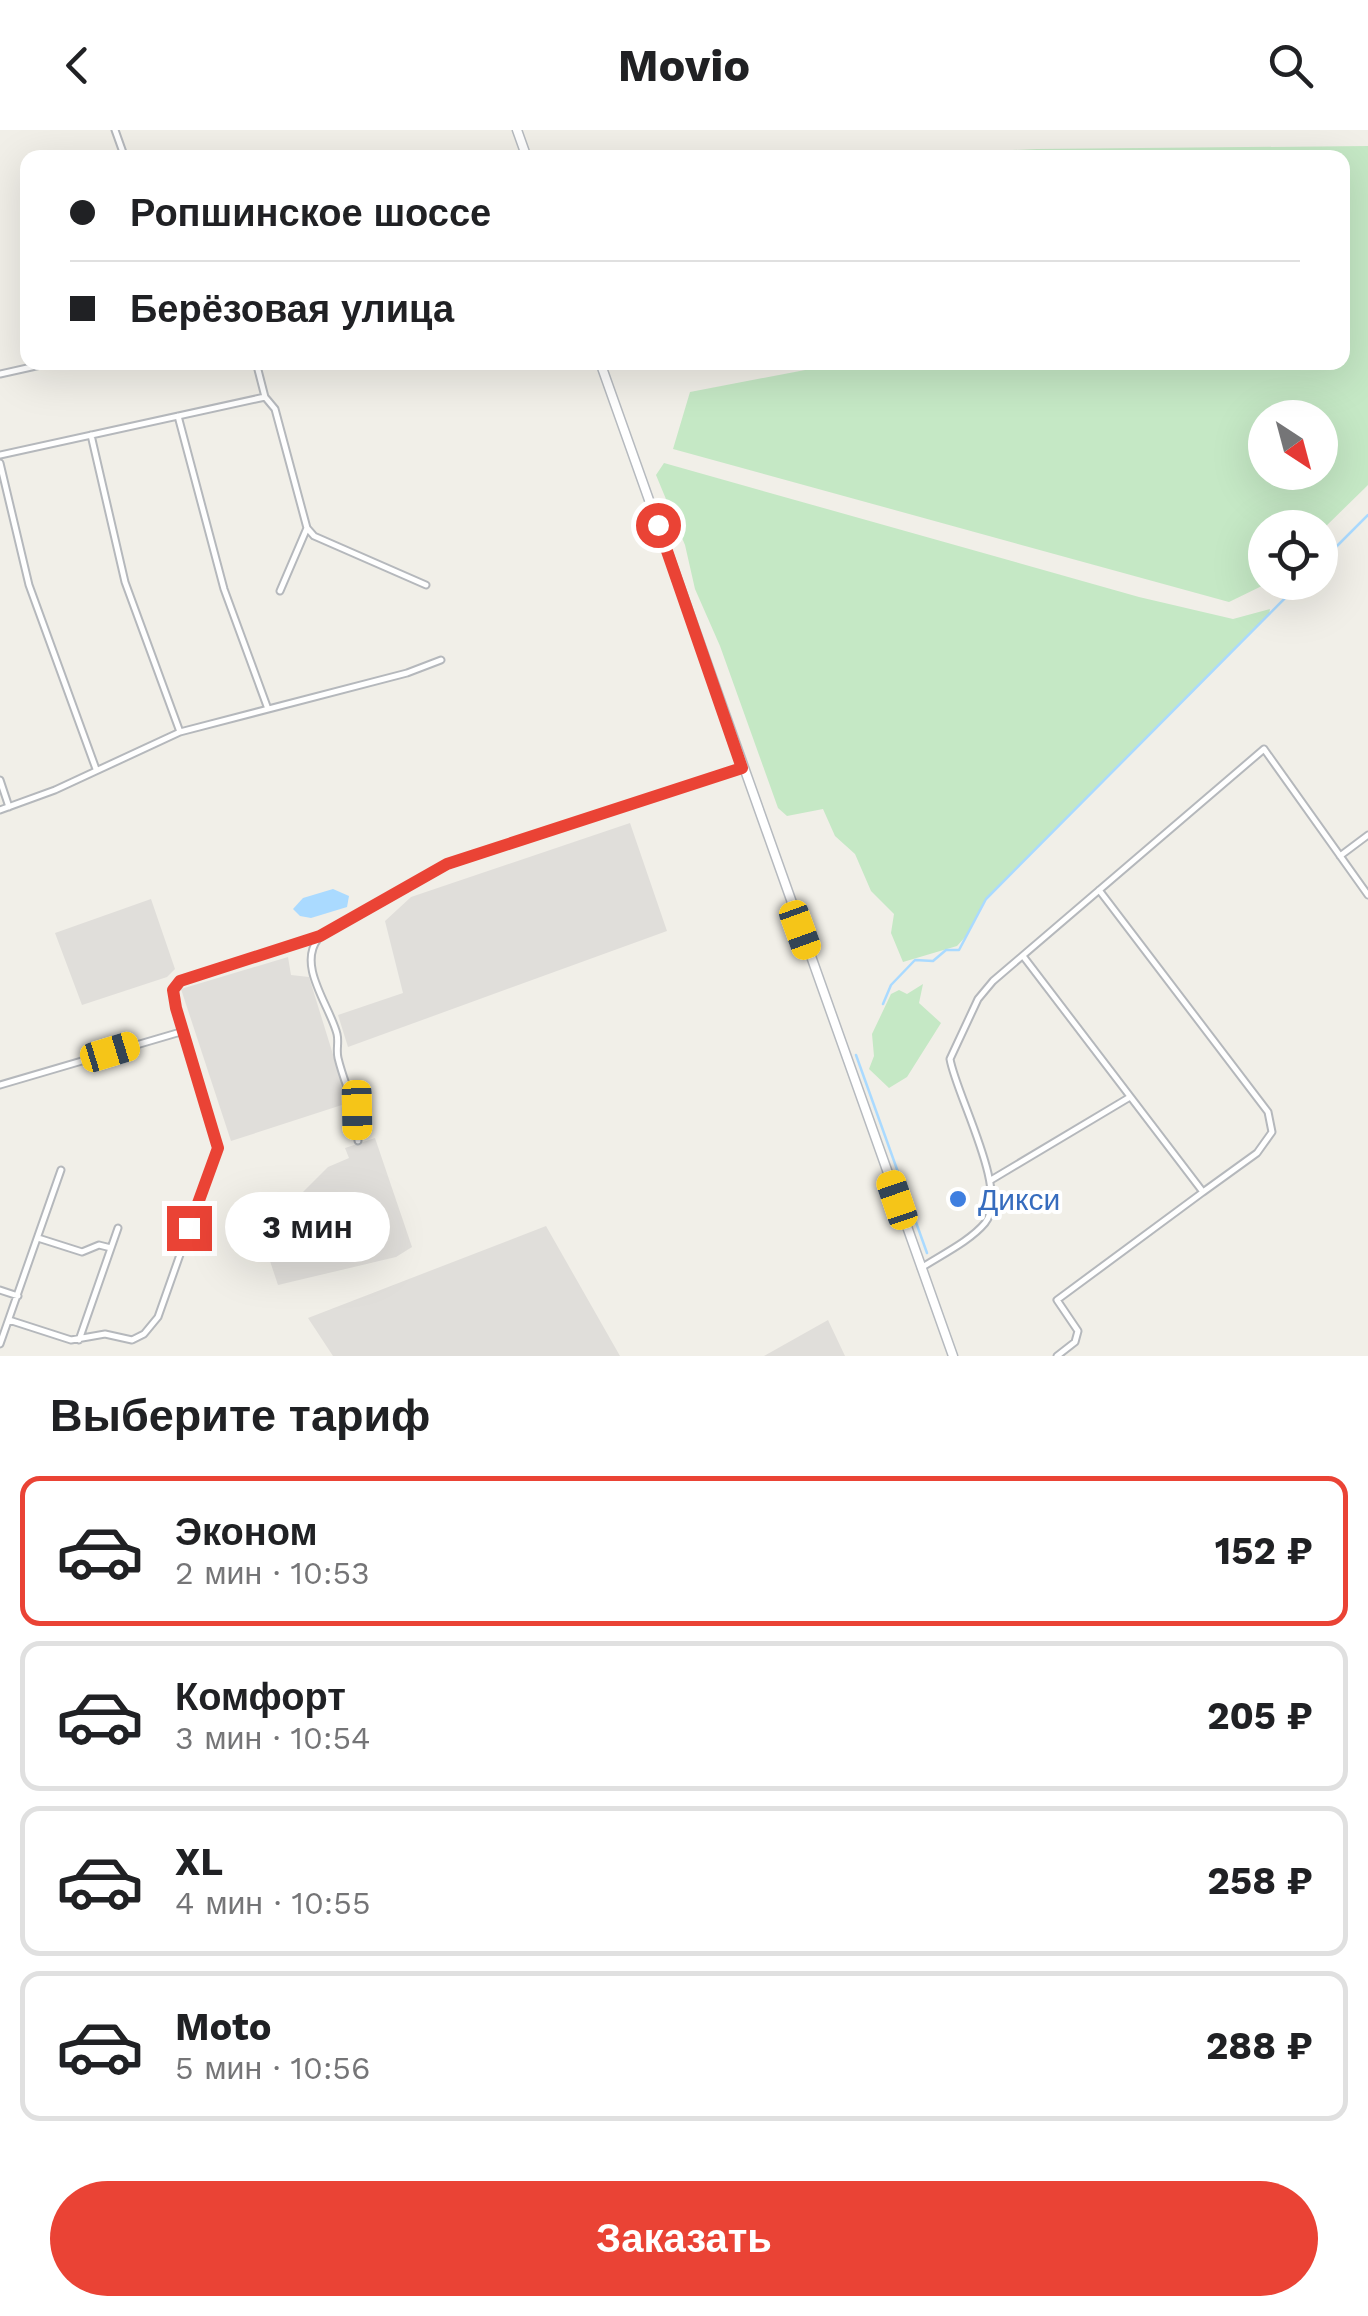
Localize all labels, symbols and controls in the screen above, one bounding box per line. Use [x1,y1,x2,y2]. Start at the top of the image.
icon: back [50,38,105,93]
icon: search [1263,38,1318,93]
text: Movio [618,39,750,92]
text: Ропшинское шоссе [130,191,491,235]
text: Берёзовая улица [130,287,454,331]
north arrow [1248,400,1338,490]
map controls [1248,400,1338,600]
route start [636,503,681,548]
button: locate [1248,510,1338,600]
car [776,897,824,963]
car [77,1029,143,1075]
car [341,1080,373,1140]
car [873,1167,921,1233]
place label: Дикси [978,1182,1060,1217]
marker: Дикси [947,1188,969,1210]
callout: 3 мин [224,1193,389,1263]
route end [167,1206,212,1251]
text: 3 мин [262,1208,353,1246]
text: Выберите тариф [50,1389,430,1442]
icon: car [55,1506,145,1596]
text: Эконом [175,1510,318,1554]
text: 152 ₽ [1215,1529,1313,1573]
text: 2 мин · 10:53 [175,1554,370,1592]
icon: car [55,1671,145,1761]
text: Комфорт [175,1675,346,1719]
text: 205 ₽ [1207,1694,1313,1738]
text: 3 мин · 10:54 [175,1719,371,1757]
icon: car [55,1836,145,1926]
text: XL [175,1840,223,1884]
text: 258 ₽ [1207,1859,1313,1903]
text: 4 мин · 10:55 [175,1884,371,1922]
icon: car [55,2001,145,2091]
text: Moto [175,2005,271,2049]
text: 288 ₽ [1206,2024,1313,2068]
text: 5 мин · 10:56 [175,2049,370,2087]
button: Заказать [50,2181,1318,2296]

